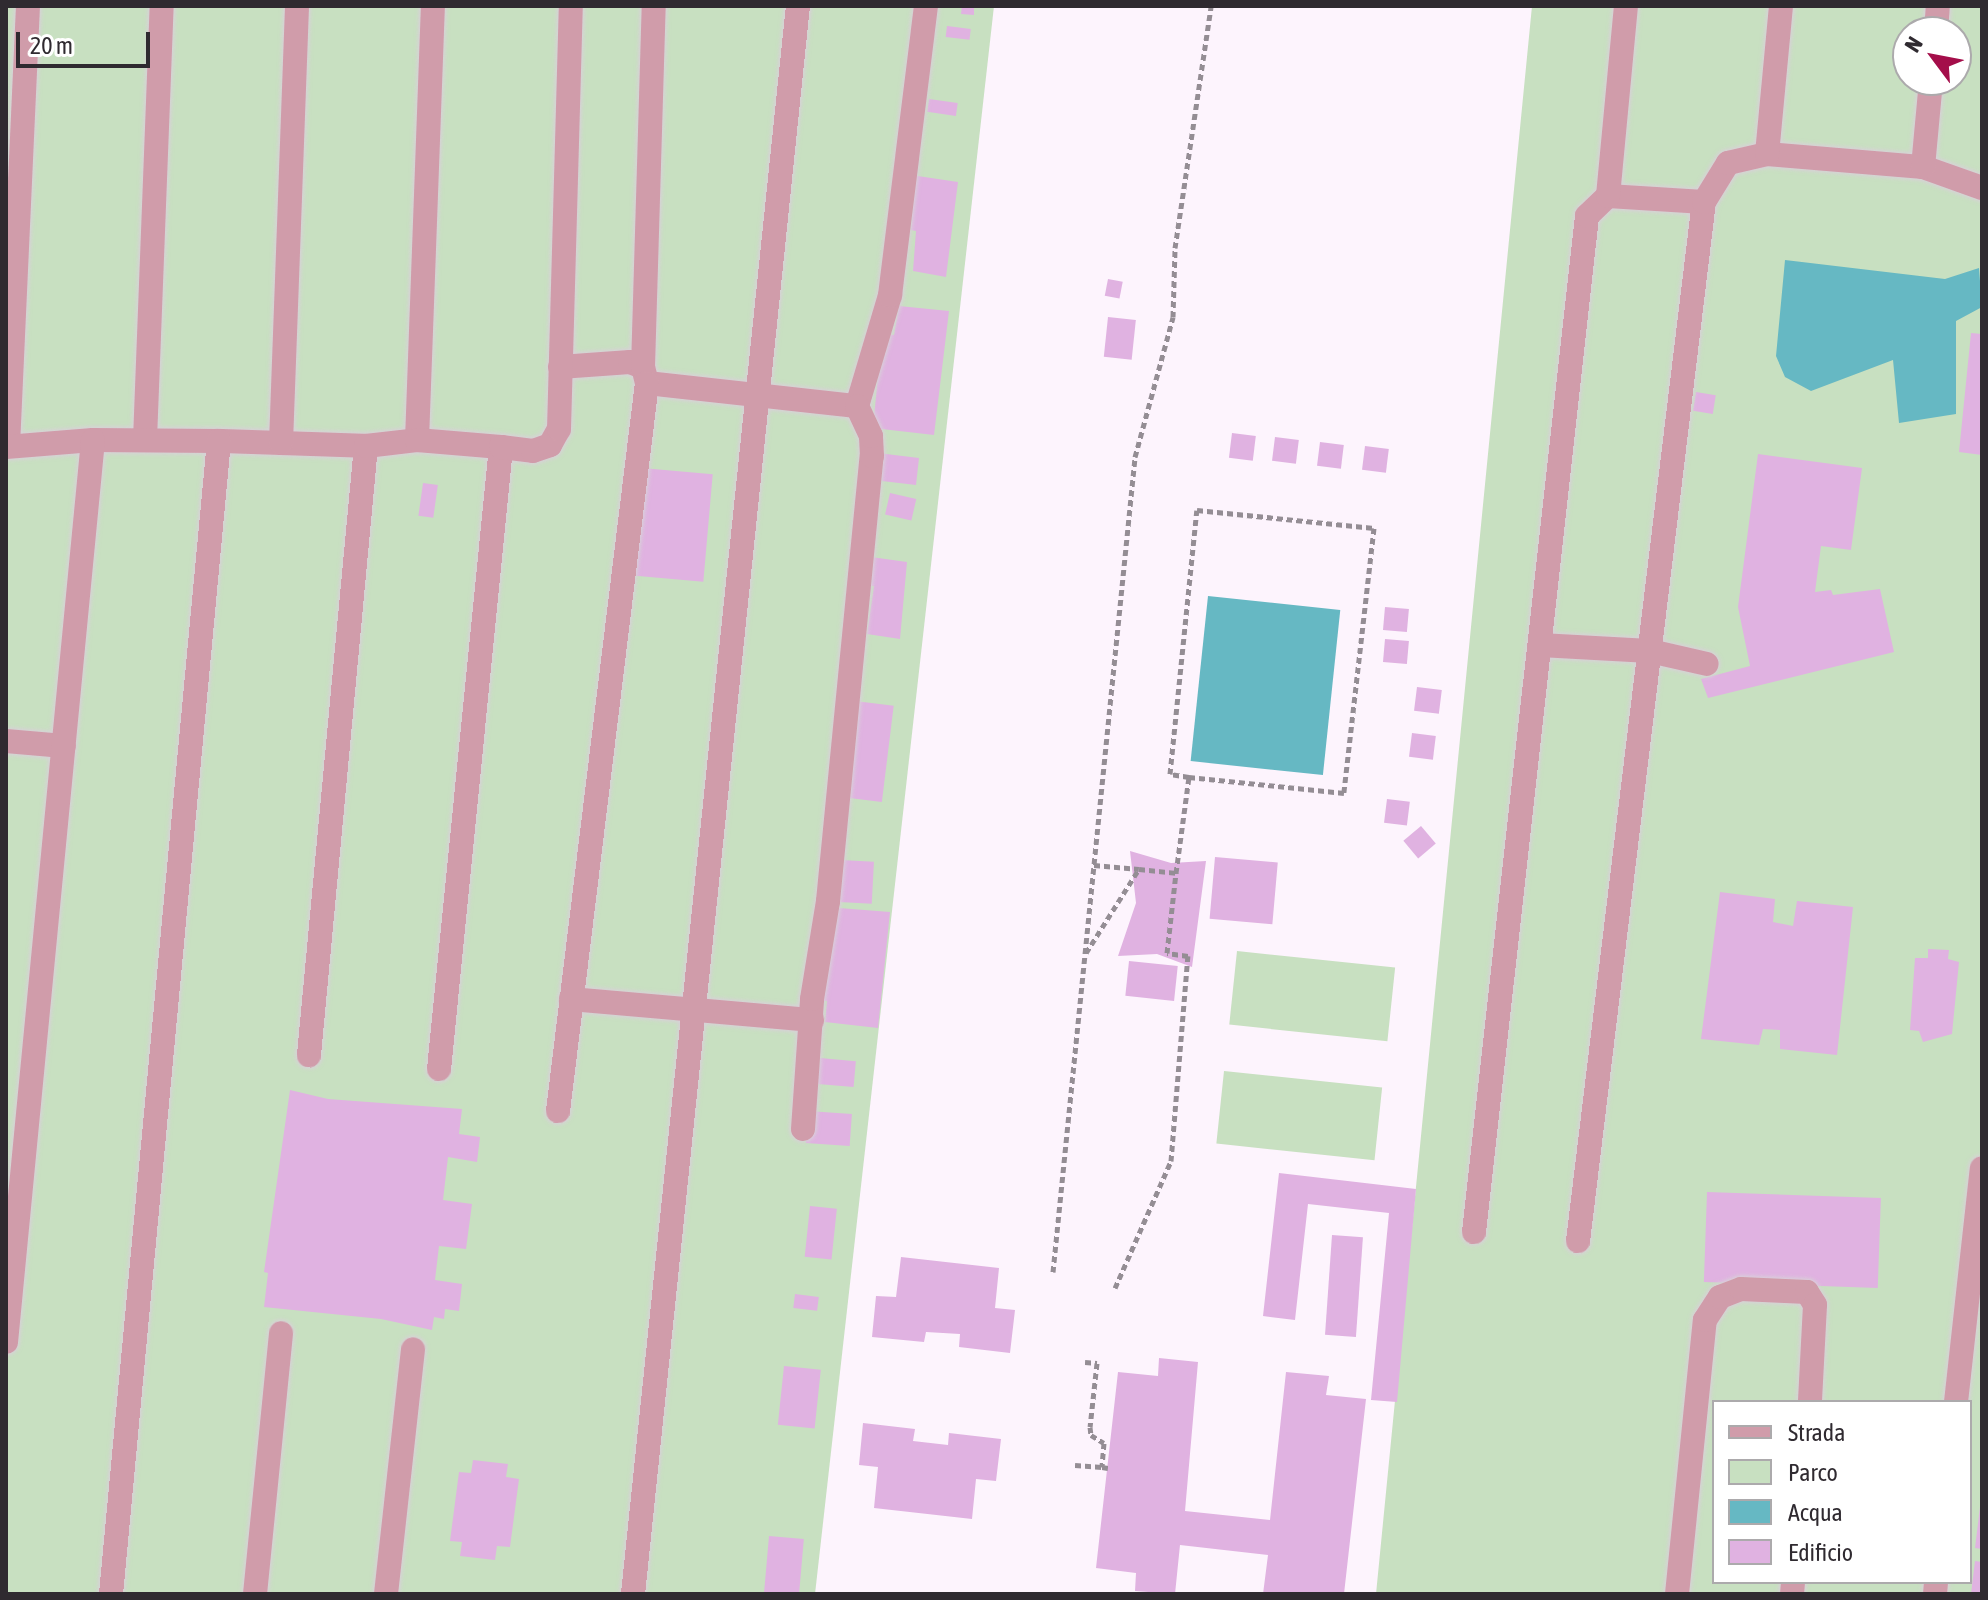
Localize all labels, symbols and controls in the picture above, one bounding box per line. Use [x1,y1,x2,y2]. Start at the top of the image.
scale bar [20,16,154,66]
north arrow [1892,16,1972,96]
text: 20 m [30,32,73,59]
text: N [1899,32,1928,57]
legend [1712,1400,1972,1584]
text: Strada [1788,1419,1845,1446]
text: Parco [1788,1459,1838,1486]
text: Acqua [1788,1499,1843,1526]
text: Edificio [1788,1539,1853,1566]

